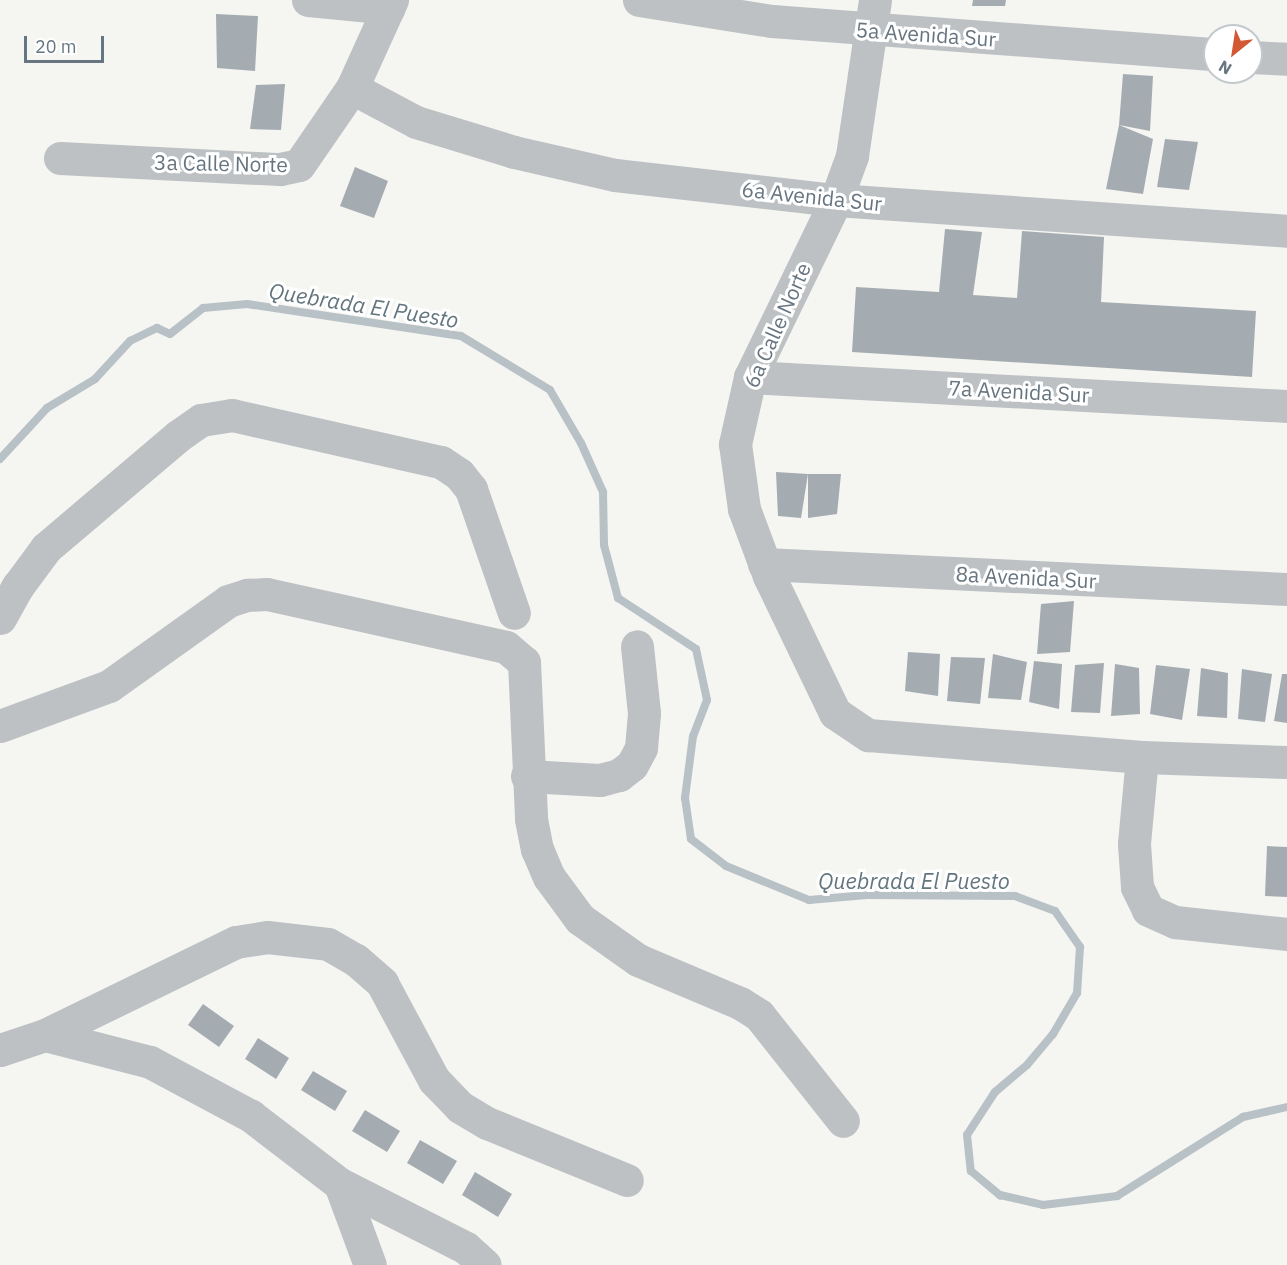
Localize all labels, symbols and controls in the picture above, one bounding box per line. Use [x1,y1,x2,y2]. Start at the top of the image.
street label: 5a Avenida Sur [855,17,997,51]
scale bar [27,24,106,62]
north arrow [1203,24,1263,84]
text: 20 m [35,35,77,58]
text: N [1215,56,1235,79]
street label: 3a Calle Norte [154,149,288,177]
street label: 6a Avenida Sur [741,176,883,216]
street label: 6a Calle Norte [738,259,816,391]
water label: Quebrada El Puesto [267,277,461,333]
street label: 7a Avenida Sur [948,375,1090,407]
street label: 8a Avenida Sur [955,561,1097,593]
water label: Quebrada El Puesto [818,868,1010,894]

